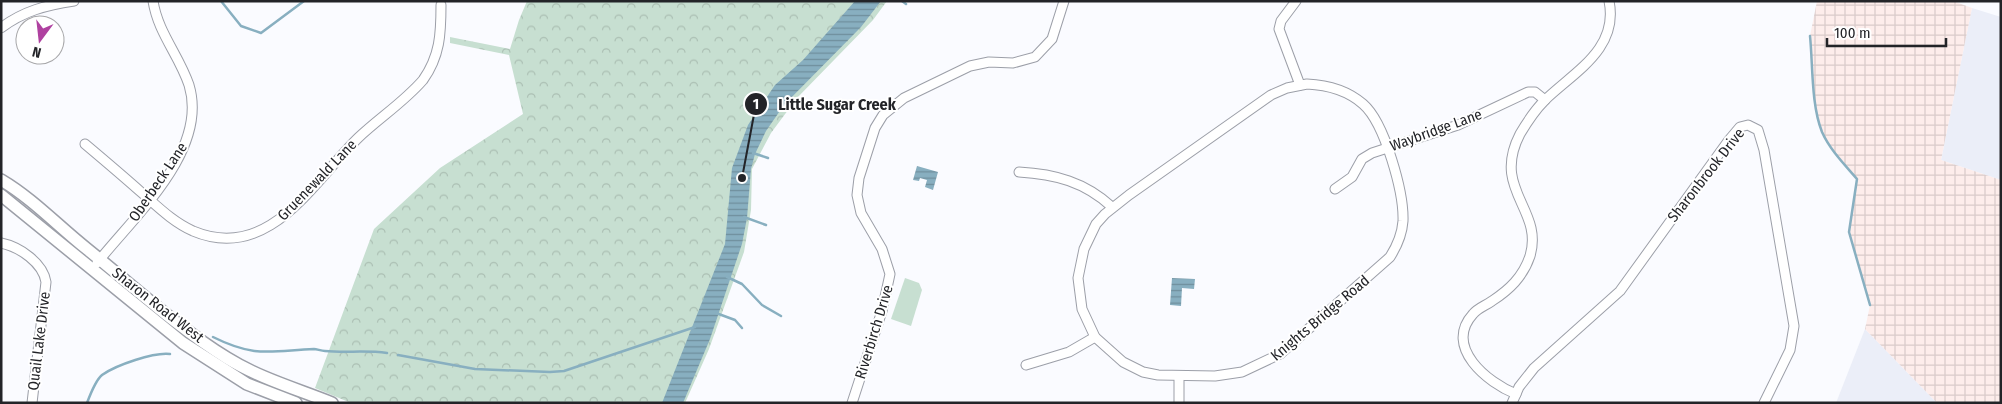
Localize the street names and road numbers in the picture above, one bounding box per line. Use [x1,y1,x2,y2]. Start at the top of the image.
street label: Waybridge Lane [1388,105,1484,155]
street label: Sharonbrook Drive [1664,124,1748,226]
street label: Gruenewald Lane [274,136,360,224]
street label: Oberbeck Lane [125,139,191,225]
street label: Sharon Road West [109,264,207,346]
street label: Knights Bridge Road [1267,271,1373,365]
street label: Riverbirch Drive [851,283,897,381]
street label: Quail Lake Drive [24,291,54,391]

